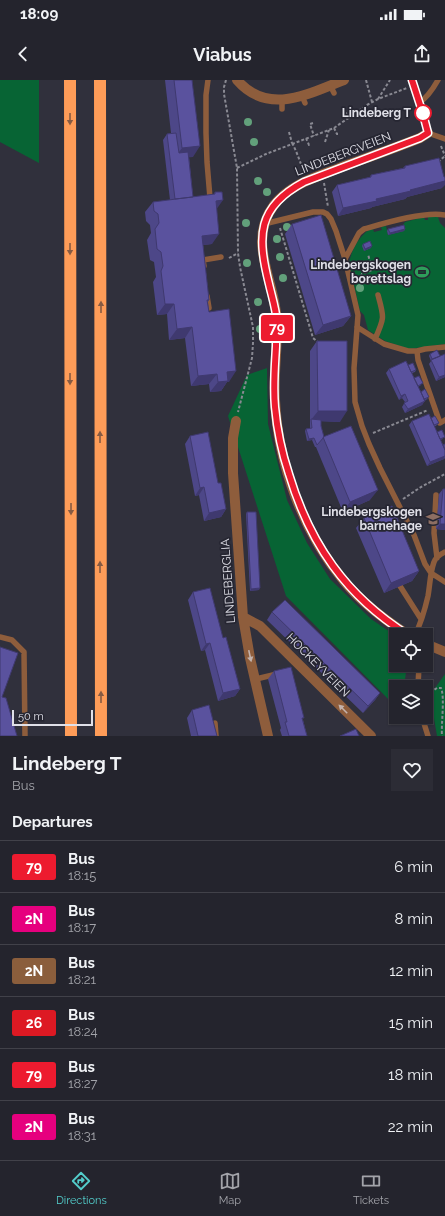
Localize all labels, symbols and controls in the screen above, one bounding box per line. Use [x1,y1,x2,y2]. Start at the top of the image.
text: 18:09 [20,5,58,23]
icon: back [12,43,34,65]
icon: share [411,43,433,65]
text: Viabus [193,44,252,65]
marker: Lindeberg T [414,104,432,122]
place label: Lindeberg T [342,106,412,120]
one-way arrow [67,113,73,126]
street label: LINDEBERGVEIEN [293,129,393,179]
one-way arrow [67,243,73,256]
place label: Lindebergskogen borettslag [310,258,411,286]
sports icon: Lindebergskogen borettslag [414,264,430,280]
one-way arrow [98,300,104,313]
line badge: 79 [259,315,295,341]
text: 79 [269,320,285,336]
one-way arrow [67,373,73,386]
one-way arrow [97,430,103,443]
one-way arrow [68,503,74,516]
place label: Lindebergskogen barnehage [321,505,422,533]
school or university icon: Lindebergskogen barnehage [425,511,441,527]
street label: LINDEBERGLIA [218,538,238,624]
one-way arrow [97,560,103,573]
map controls [389,628,433,724]
button: locate [389,628,433,672]
street label: HOCKEYVEIEN [283,630,353,700]
one-way arrow [248,650,254,662]
button: layers [389,680,433,724]
one-way arrow [98,690,104,703]
one-way arrow [338,704,348,714]
scale bar [12,708,93,727]
text: 50 m [18,710,44,723]
button: heart [391,749,433,791]
text: Lindeberg T [12,752,122,774]
text: Bus [12,778,35,793]
text: Departures [12,813,93,831]
text: Bus [68,850,95,868]
text: 6 min [394,858,433,876]
text: 79 [26,859,42,875]
text: 18:15 [68,868,96,883]
text: Bus [68,902,95,920]
text: 8 min [394,910,433,928]
text: 2N [25,911,43,927]
text: 18:17 [68,920,96,935]
text: Bus [68,954,95,972]
text: 12 min [389,962,433,980]
text: 2N [25,963,43,979]
text: 18:21 [68,972,96,987]
text: Bus [68,1006,95,1024]
text: 15 min [389,1014,433,1032]
text: 26 [26,1015,42,1031]
text: 18:24 [68,1024,98,1039]
text: Bus [68,1058,95,1076]
text: 18 min [388,1066,433,1084]
text: 79 [26,1067,42,1083]
text: 18:27 [68,1076,97,1091]
text: Bus [68,1110,95,1128]
text: 22 min [388,1118,433,1136]
text: 2N [25,1119,43,1135]
text: 18:31 [68,1128,96,1143]
tab: Directions [56,1170,107,1207]
tab: Map [219,1170,241,1207]
tab: Tickets [353,1170,389,1207]

